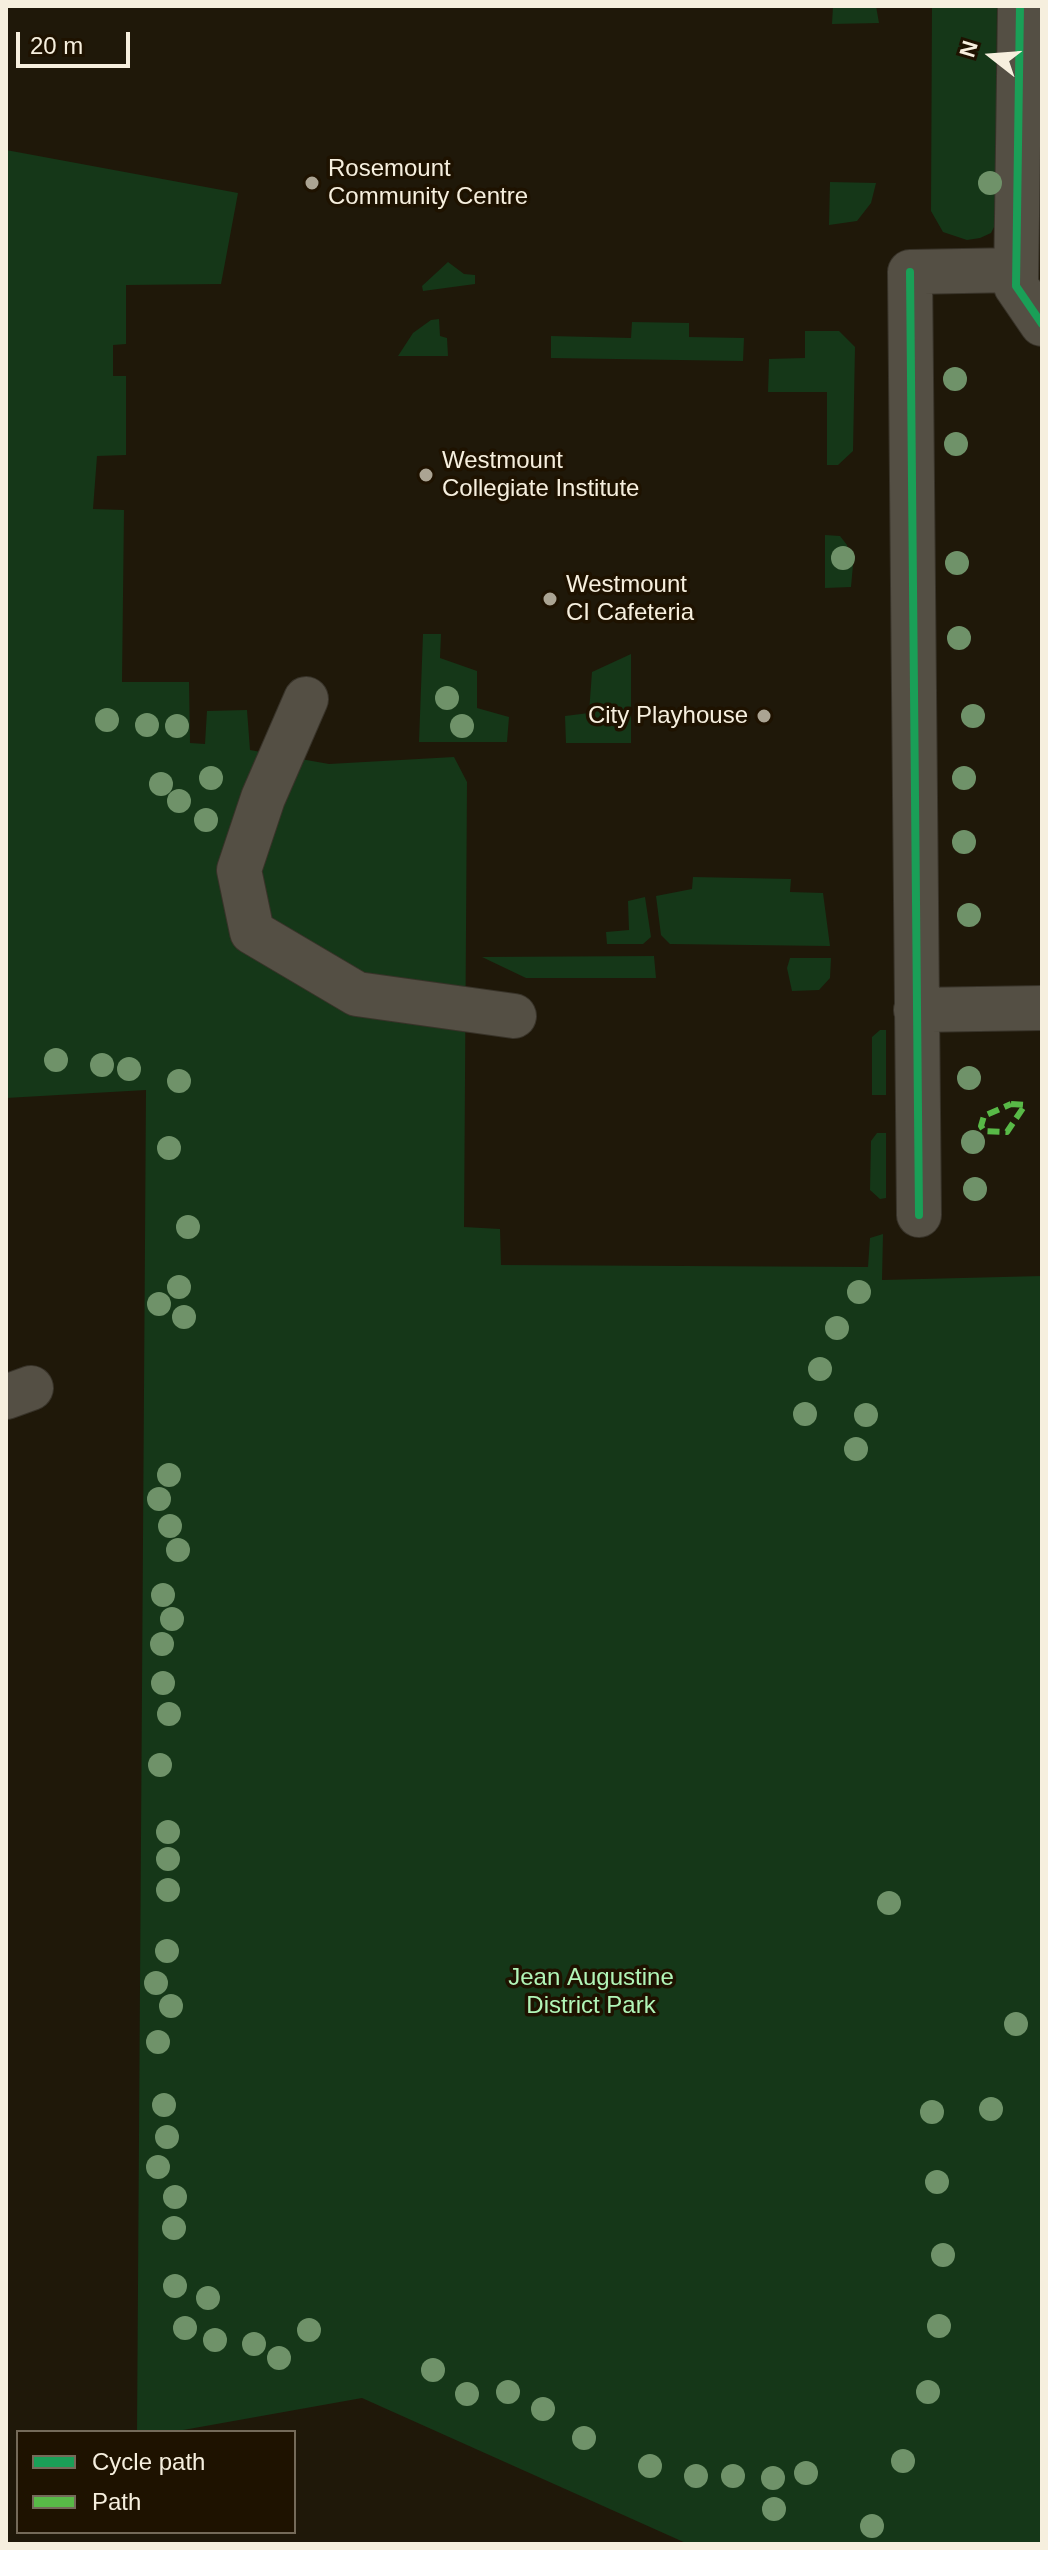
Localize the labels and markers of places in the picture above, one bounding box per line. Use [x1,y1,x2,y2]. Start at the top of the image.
place label: Rosemount Community Centre [328,155,528,211]
marker: Rosemount Community Centre [303,174,321,192]
place label: Westmount Collegiate Institute [442,447,639,503]
marker: Westmount Collegiate Institute [417,466,435,484]
place label: Westmount CI Cafeteria [566,571,694,627]
marker: Westmount CI Cafeteria [541,590,559,608]
place label: City Playhouse [588,702,748,730]
marker: City Playhouse [755,707,773,725]

